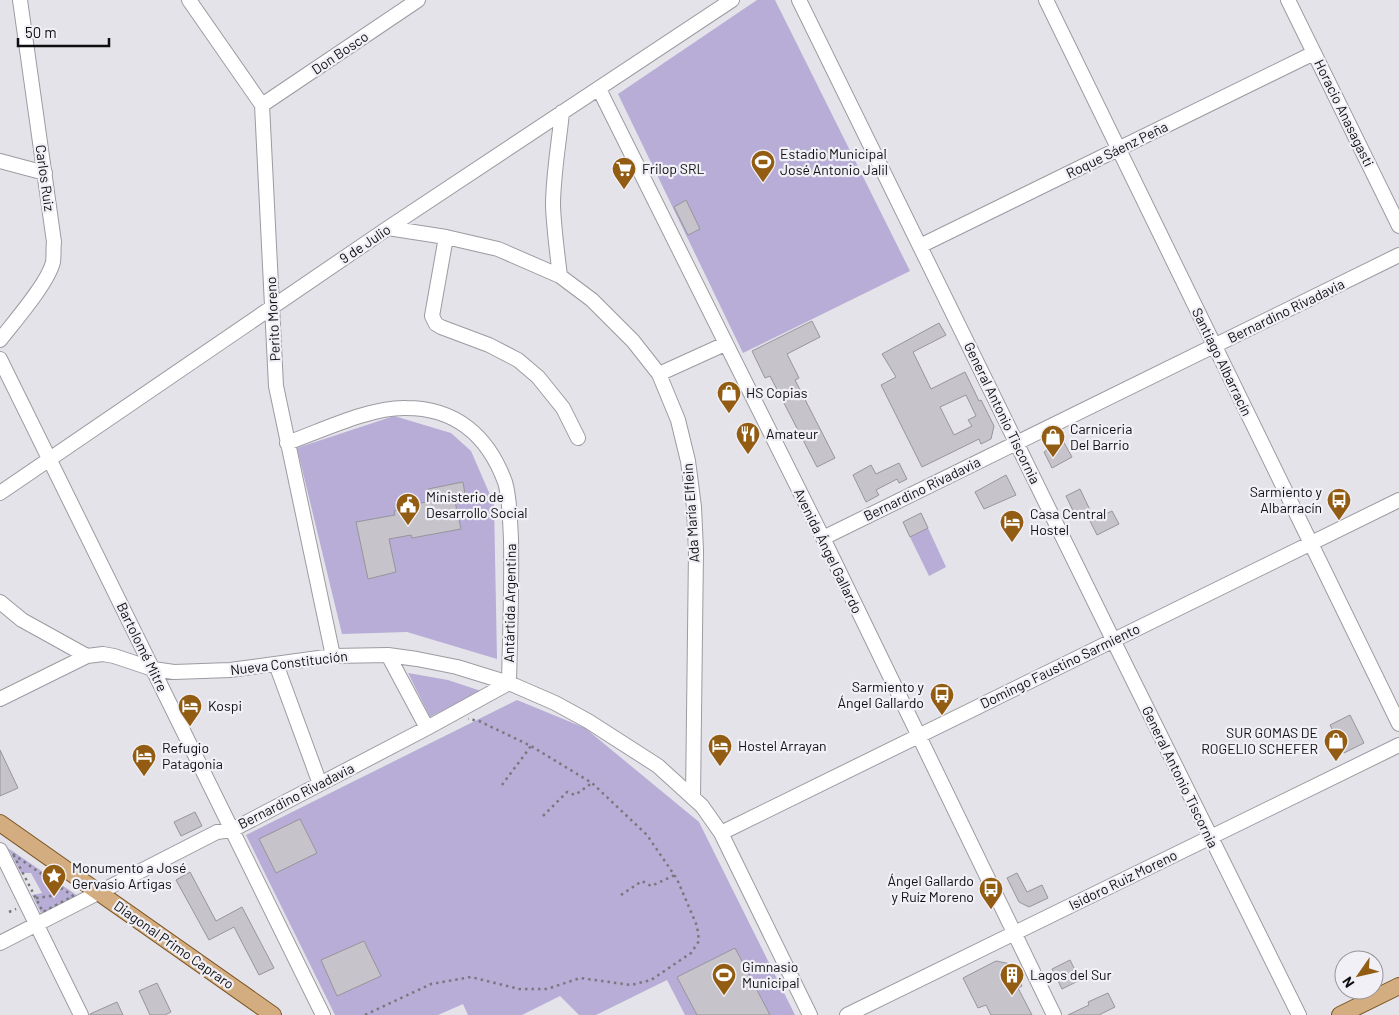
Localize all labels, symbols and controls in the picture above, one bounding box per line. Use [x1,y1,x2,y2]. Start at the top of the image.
scale bar [18,15,109,47]
text: 50 m [25,23,57,41]
street label: Don Bosco [308,27,371,78]
street label: Horacio Anasagasti [1311,56,1378,169]
street label: Roque Sáenz Peña [1063,118,1170,182]
street label: Carlos Ruiz [32,144,59,212]
place label: Estadio Municipal José Antonio Jalil [780,145,888,178]
sports icon: Estadio Municipal José Antonio Jalil [750,149,776,183]
supermarket icon: Frilop SRL [611,156,637,190]
place label: Frilop SRL [642,160,705,177]
street label: 9 de Julio [336,220,394,267]
street label: Bernardino Rivadavia [1225,275,1347,346]
street label: Perito Moreno [262,276,283,362]
street label: Santiago Albarracín [1189,305,1256,419]
street label: General Antonio Tiscornia [961,339,1044,486]
shop icon: HS Copias [716,380,742,414]
place label: HS Copias [746,384,808,401]
place label: Carniceria Del Barrio [1070,420,1132,453]
restaurant icon: Amateur [735,421,761,455]
shop icon: Carniceria Del Barrio [1040,424,1066,458]
place label: Amateur [766,425,818,442]
street label: Bernardino Rivadavia [861,453,983,524]
street label: Ada María Elflein [679,463,702,563]
place label: Sarmiento y Albarracín [1250,483,1323,516]
street label: Avenida Ángel Gallardo [791,485,866,616]
bus stop icon: Sarmiento y Albarracín [1326,487,1352,521]
place label: Ministerio de Desarrollo Social [426,488,528,521]
public building icon: Ministerio de Desarrollo Social [395,492,421,526]
place label: Casa Central Hostel [1030,505,1106,538]
hotel icon: Casa Central Hostel [999,509,1025,543]
street label: Antártida Argentina [500,543,519,663]
street label: Bartolomé Mitre [113,599,171,694]
street label: Domingo Faustino Sarmiento [977,619,1142,712]
street label: Nueva Constitución [229,647,349,678]
place label: Sarmiento y Ángel Gallardo [837,678,925,711]
bus stop icon: Sarmiento y Ángel Gallardo [929,682,955,716]
hotel icon: Kospi [177,693,203,727]
place label: Kospi [208,697,242,714]
street label: General Antonio Tiscornia [1139,703,1222,850]
place label: SUR GOMAS DE ROGELIO SCHEFER [1201,724,1318,757]
shop icon: SUR GOMAS DE ROGELIO SCHEFER [1323,728,1349,762]
hotel icon: Hostel Arrayan [707,733,733,767]
place label: Hostel Arrayan [738,737,827,754]
place label: Refugio Patagonia [162,739,223,772]
hotel icon: Refugio Patagonia [131,743,157,777]
street label: Bernardino Rivadavia [235,759,357,832]
street label: Isidoro Ruiz Moreno [1066,846,1180,913]
place label: Monumento a José Gervasio Artigas [72,859,186,892]
place icon: Monumento a José Gervasio Artigas [41,863,67,897]
place label: Ángel Gallardo y Ruíz Moreno [887,872,974,905]
bus stop icon: Ángel Gallardo y Ruíz Moreno [978,876,1004,910]
street label: Diagonal Primo Capraro [111,897,237,992]
north arrow [1334,950,1384,1000]
place label: Gimnasio Municipal [742,958,800,991]
sports icon: Gimnasio Municipal [711,962,737,996]
building icon: Lagos del Sur [999,962,1025,996]
place label: Lagos del Sur [1030,966,1112,983]
text: N [1338,974,1357,991]

